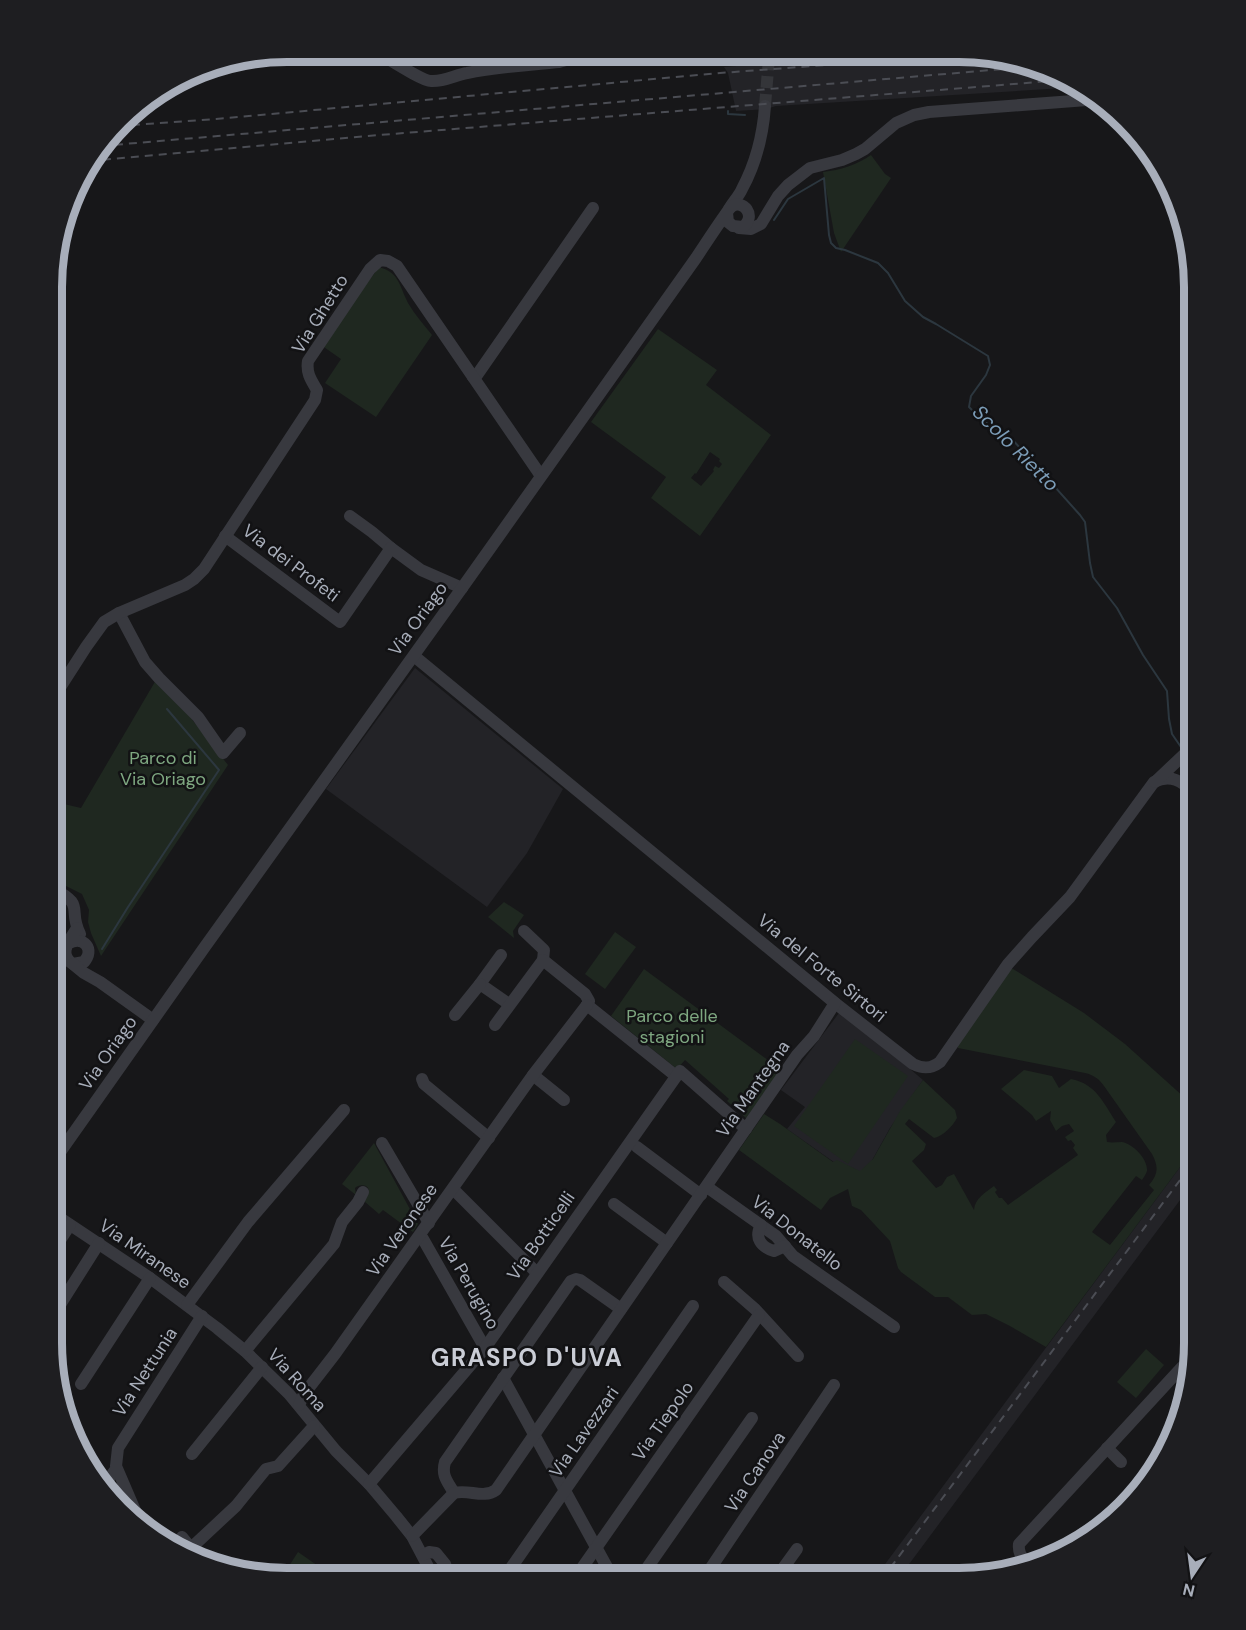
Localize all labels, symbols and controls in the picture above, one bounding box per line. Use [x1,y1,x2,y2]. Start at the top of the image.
street label: Via Ghetto [286,270,354,358]
water label: Scolo Rietto [967,399,1065,497]
street label: Via dei Profeti [237,518,345,608]
street label: Via Oriago [383,577,453,661]
park label: Parco di Via Oriago [120,746,206,791]
street label: Via del Forte Sirtori [752,908,892,1028]
park label: Parco delle stagioni [626,1004,718,1049]
street label: Via Oriago [74,1011,142,1095]
street label: Via Mantegna [711,1036,795,1142]
street label: Via Veronese [361,1179,443,1281]
street label: Via Botticelli [502,1187,580,1285]
street label: Via Donatello [746,1190,848,1276]
street label: Via Miranese [94,1214,196,1294]
street label: Via Perugino [433,1232,505,1334]
street label: Via Nettunia [107,1323,183,1421]
district label: GRASPO D'UVA [431,1342,623,1373]
street label: Via Roma [262,1343,332,1417]
street label: Via Tiepolo [627,1376,699,1466]
street label: Via Lavezzari [544,1382,624,1482]
street label: Via Canova [719,1427,791,1517]
north arrow [1162,1546,1222,1606]
text: N [1181,1579,1197,1602]

